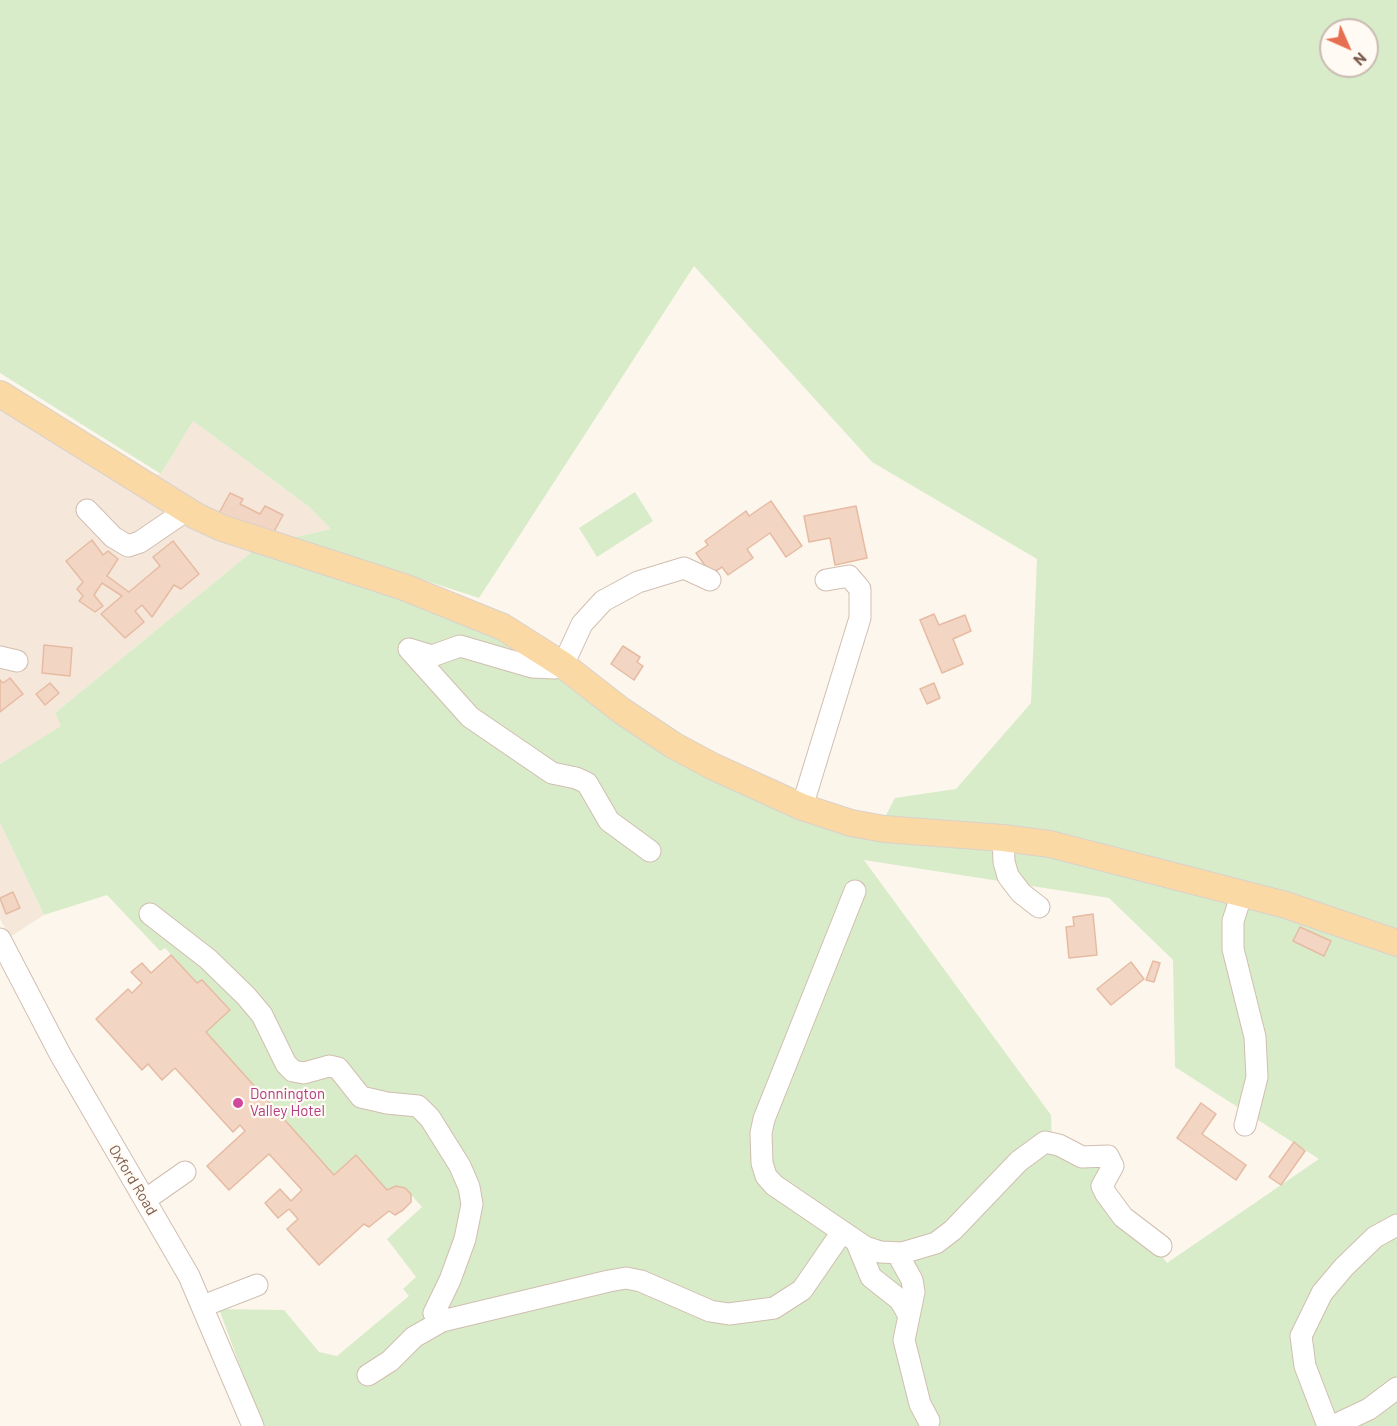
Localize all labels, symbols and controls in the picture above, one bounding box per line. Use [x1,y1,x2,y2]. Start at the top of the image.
north arrow [1319,18,1379,78]
text: N [1350,49,1371,70]
place label: Donnington Valley Hotel [250,1085,325,1120]
marker: Donnington Valley Hotel [231,1096,245,1110]
street label: Oxford Road [105,1141,161,1219]

